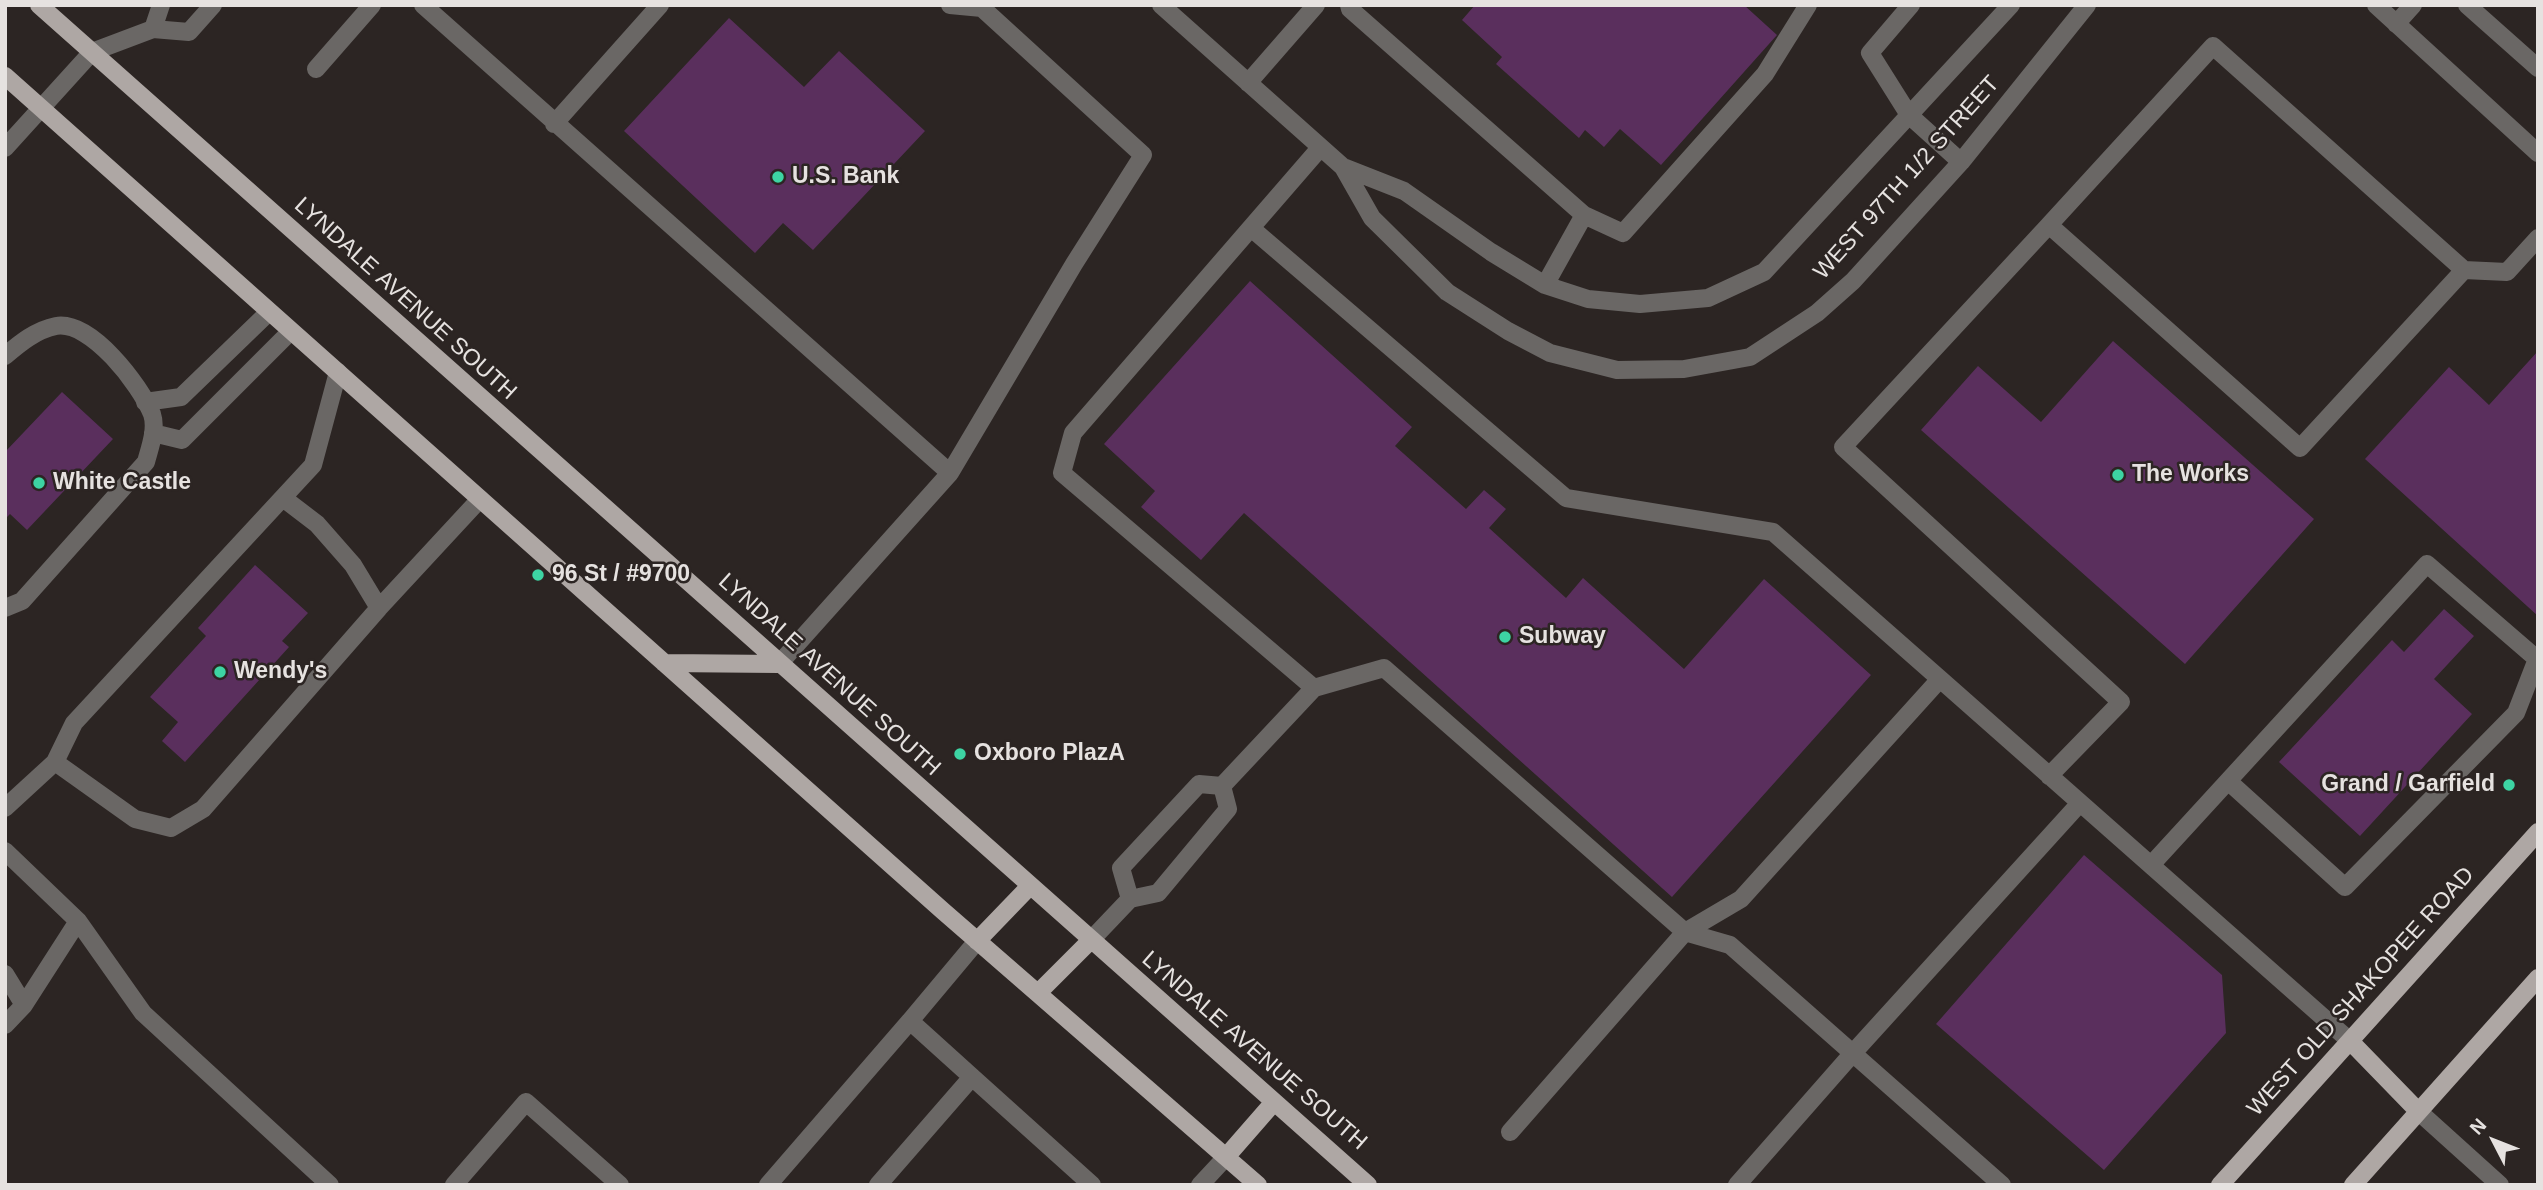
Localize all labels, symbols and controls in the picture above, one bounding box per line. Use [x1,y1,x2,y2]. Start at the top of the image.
street label: WEST 97TH 1/2 STREET [1808,70,2006,286]
place label: U.S. Bank [792,163,899,191]
marker: U.S. Bank [770,169,786,185]
street label: LYNDALE AVENUE SOUTH [288,192,522,406]
place label: The Works [2132,461,2249,489]
marker: The Works [2110,467,2126,483]
place label: White Castle [53,469,191,497]
marker: White Castle [31,475,47,491]
place label: 96 St / #9700 [552,561,690,589]
marker: 96 St / #9700 [530,567,546,583]
street label: LYNDALE AVENUE SOUTH [712,568,946,782]
place label: Subway [1519,623,1606,651]
marker: Subway [1497,629,1513,645]
place label: Wendy's [234,658,327,686]
marker: Wendy's [212,664,228,680]
place label: Oxboro PlazA [974,740,1125,768]
marker: Oxboro PlazA [952,746,968,762]
place label: Grand / Garfield [2321,771,2495,799]
marker: Grand / Garfield [2501,777,2517,793]
street label: WEST OLD SHAKOPEE ROAD [2242,862,2480,1122]
street label: LYNDALE AVENUE SOUTH [1136,946,1372,1156]
north arrow [2459,1106,2529,1176]
text: N [2466,1114,2490,1139]

